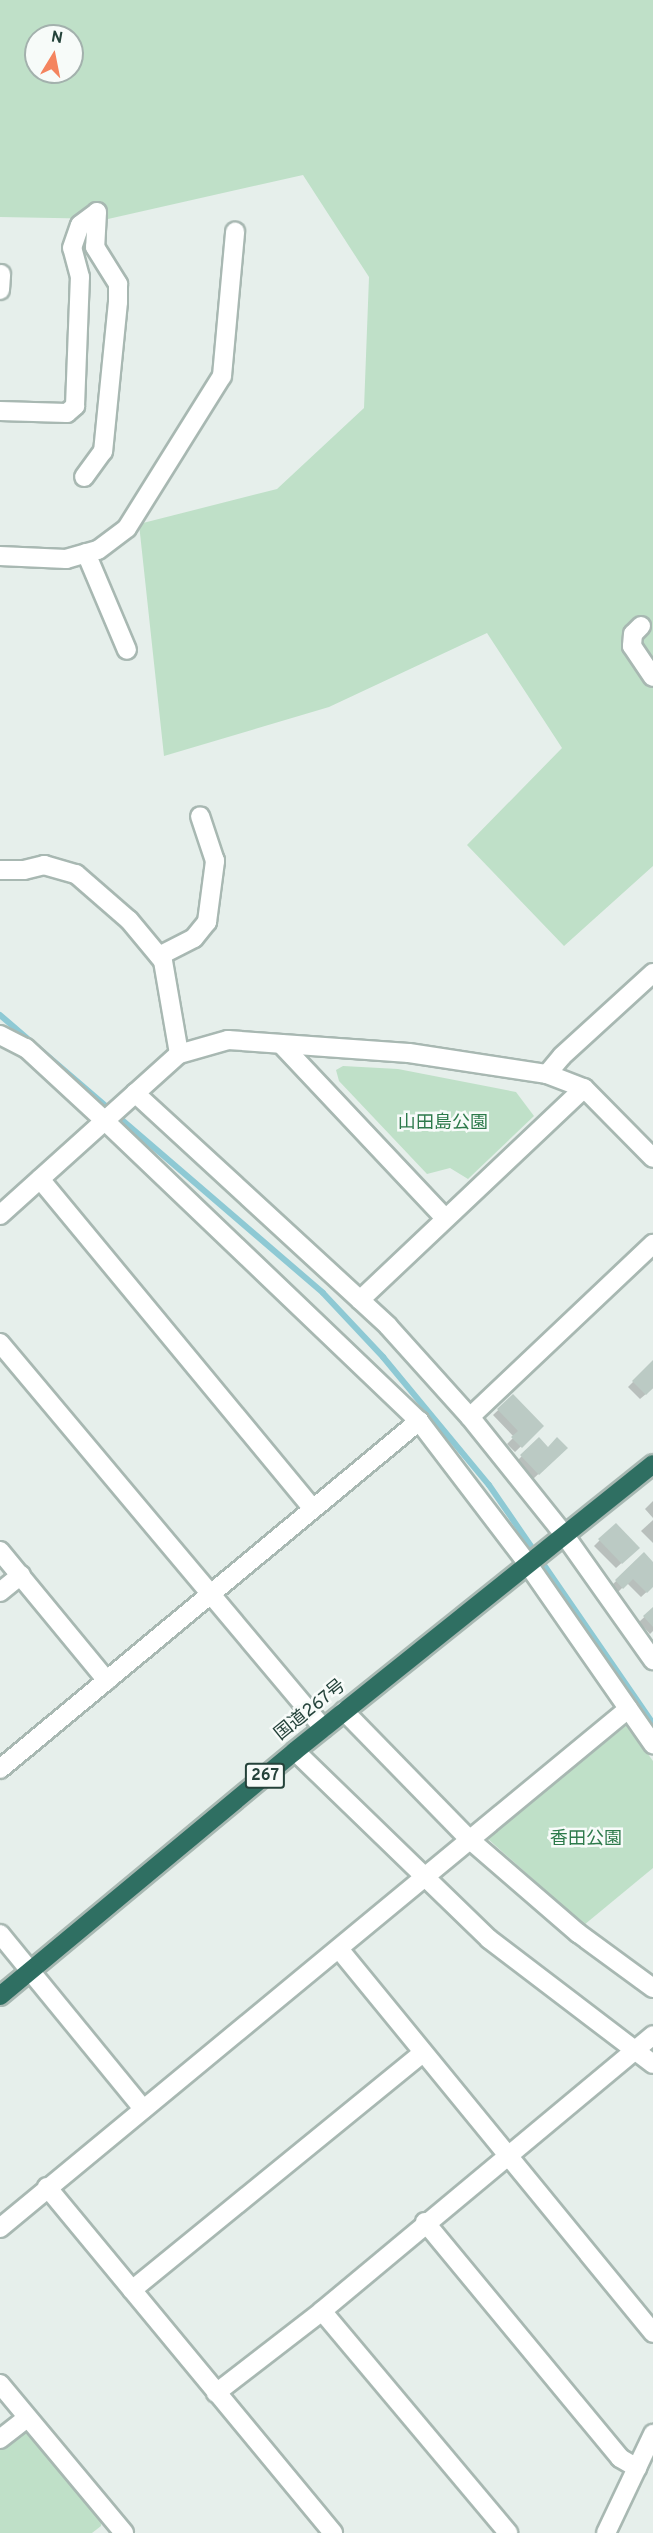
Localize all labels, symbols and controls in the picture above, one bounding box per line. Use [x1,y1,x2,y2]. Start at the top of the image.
north arrow [24,24,84,84]
text: N [49,27,64,49]
park label: 山田島公園 [398,1113,488,1135]
street label: 国道267号 [271,1676,351,1746]
road number: 267 [244,1763,286,1789]
park label: 香田公園 [550,1829,622,1851]

